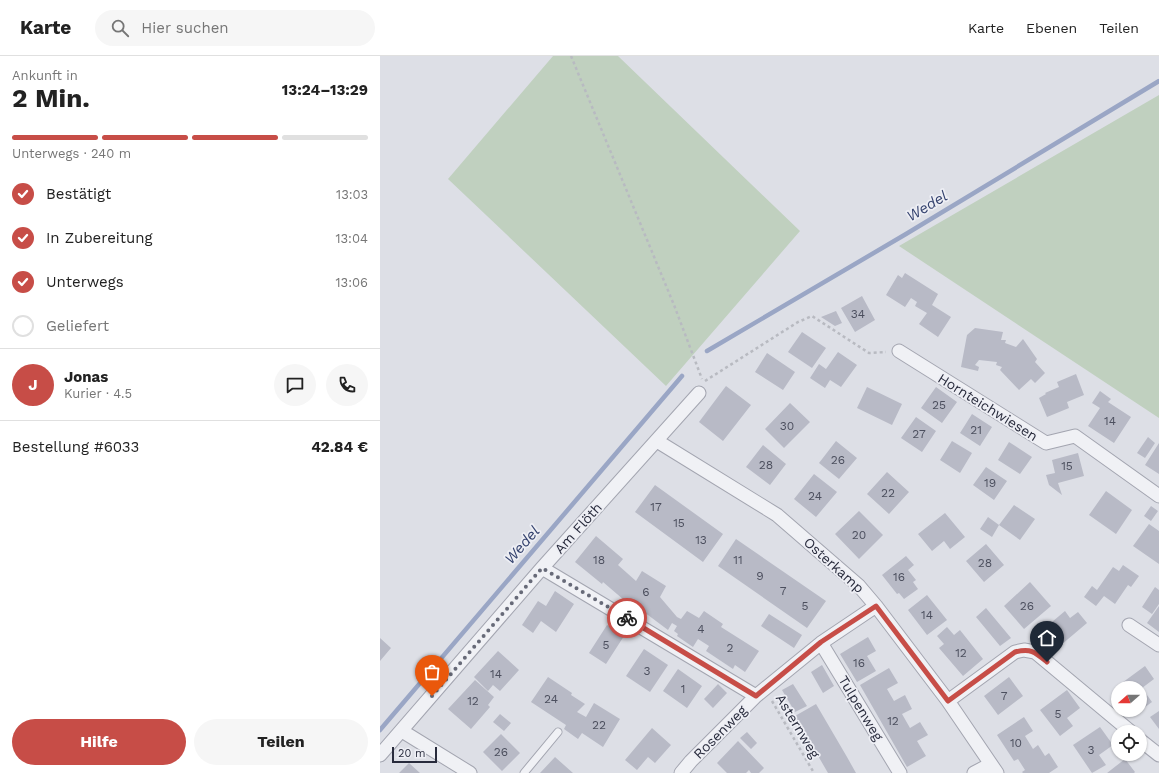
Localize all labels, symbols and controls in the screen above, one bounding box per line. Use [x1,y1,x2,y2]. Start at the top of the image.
search box [95,10,375,46]
text: Karte [20,16,71,39]
icon: search [109,17,131,39]
text: Hier suchen [141,19,229,37]
text: Karte [968,20,1004,36]
text: Ebenen [1026,20,1077,36]
text: Teilen [1099,20,1139,36]
text: Ankunft in [12,68,78,83]
text: 13:24–13:29 [282,81,368,99]
text: 2 Min. [12,83,90,113]
text: Unterwegs · 240 m [12,146,131,161]
icon: check [12,183,34,205]
text: Bestätigt [46,185,111,203]
text: 13:03 [336,187,368,202]
water label: Wedel [903,187,951,225]
icon: check [12,227,34,249]
text: In Zubereitung [46,229,153,247]
text: 13:04 [335,231,368,246]
icon: check [12,271,34,293]
text: Unterwegs [46,273,124,291]
text: 13:06 [336,275,368,290]
house number: 34 [851,307,865,321]
text: Geliefert [46,317,109,335]
button: chat [274,364,316,406]
button: phone [326,364,368,406]
text: Jonas [64,368,108,386]
street label: Hornteichwiesen [935,370,1041,444]
text: J [28,376,38,394]
text: Kurier · 4.5 [64,386,132,401]
house number: 25 [932,398,946,412]
house number: 14 [1104,414,1116,428]
house number: 30 [780,419,794,433]
house number: 21 [970,423,982,437]
house number: 27 [912,427,926,441]
text: Bestellung #6033 [12,438,139,456]
text: 42.84 € [311,438,368,456]
house number: 26 [831,453,845,467]
house number: 28 [759,458,773,472]
house number: 15 [1061,459,1073,473]
house number: 19 [984,476,996,490]
house number: 22 [881,486,895,500]
house number: 24 [808,489,822,503]
street label: Am Flöth [551,499,605,557]
house number: 17 [650,500,662,514]
house number: 15 [673,516,685,530]
water label: Wedel [501,522,544,568]
house number: 20 [852,528,866,542]
house number: 13 [695,533,707,547]
street label: Osterkamp [801,534,867,596]
house number: 18 [593,553,605,567]
house number: 11 [733,553,743,567]
house number: 28 [978,556,992,570]
house number: 9 [756,569,764,583]
house number: 16 [893,570,905,584]
house number: 7 [780,584,787,598]
house number: 6 [642,585,650,599]
courier [607,598,647,638]
house number: 5 [802,599,809,613]
house number: 26 [1020,599,1034,613]
icon: bike [616,607,638,629]
house number: 14 [921,608,933,622]
pin [1030,621,1064,662]
house number: 4 [697,622,705,636]
icon: home [1036,627,1058,649]
house number: 5 [603,638,610,652]
house number: 2 [727,641,734,655]
house number: 12 [955,646,967,660]
pin [415,655,449,696]
house number: 16 [853,656,865,670]
icon: bag [421,661,443,683]
house number: 3 [644,664,651,678]
house number: 14 [490,667,502,681]
street label: Tulpenweg [835,673,887,744]
north arrow [1111,681,1147,717]
map controls [1111,681,1147,761]
house number: 1 [681,682,685,696]
house number: 7 [1001,689,1008,703]
street label: Asternweg [773,691,824,761]
house number: 24 [544,692,558,706]
house number: 12 [467,694,479,708]
street label: Rosenweg [690,702,750,762]
house number: 5 [1055,707,1062,721]
house number: 12 [887,714,899,728]
house number: 22 [592,718,606,732]
button: Hilfe [12,719,186,765]
button: Teilen [194,719,368,765]
button: locate [1111,725,1147,761]
house number: 10 [1010,736,1022,750]
house number: 3 [1088,743,1095,757]
scale bar [392,745,437,764]
house number: 26 [494,745,508,759]
text: 20 m [398,747,426,760]

